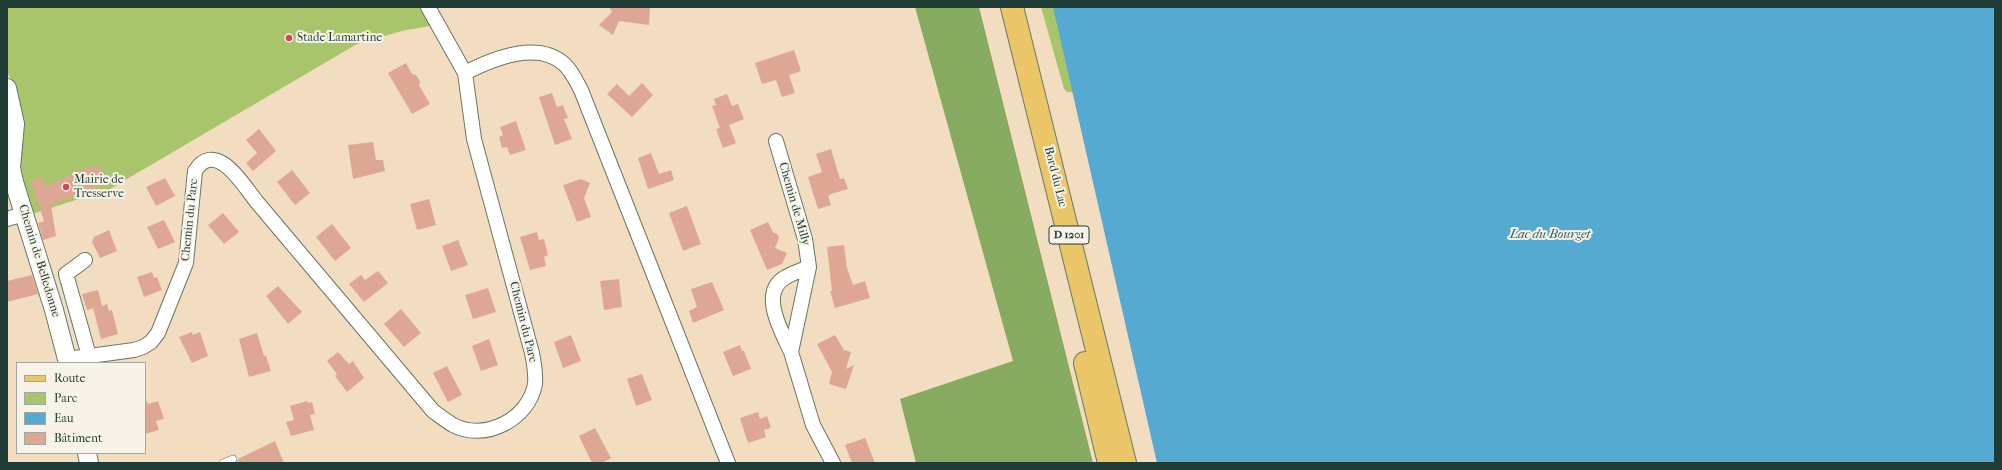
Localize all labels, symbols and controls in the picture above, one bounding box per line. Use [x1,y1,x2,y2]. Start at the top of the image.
place label: Stade Lamartine [297,31,382,45]
marker: Stade Lamartine [284,33,294,43]
street label: Bord du Lac [1041,145,1069,209]
street label: Chemin de Milly [775,161,813,247]
place label: Mairie de Tresserve [74,173,124,201]
street label: Chemin du Parc [179,178,201,262]
marker: Mairie de Tresserve [61,182,71,192]
street label: Chemin de Belledonne [15,203,63,319]
road number: D 1201 [1049,226,1089,244]
water label: Lac du Bourget [1510,227,1590,243]
street label: Chemin du Parc [506,280,540,364]
legend [16,362,146,454]
text: Route [54,371,86,385]
text: Parc [54,391,77,405]
text: Eau [54,411,74,425]
text: Bâtiment [54,431,102,445]

